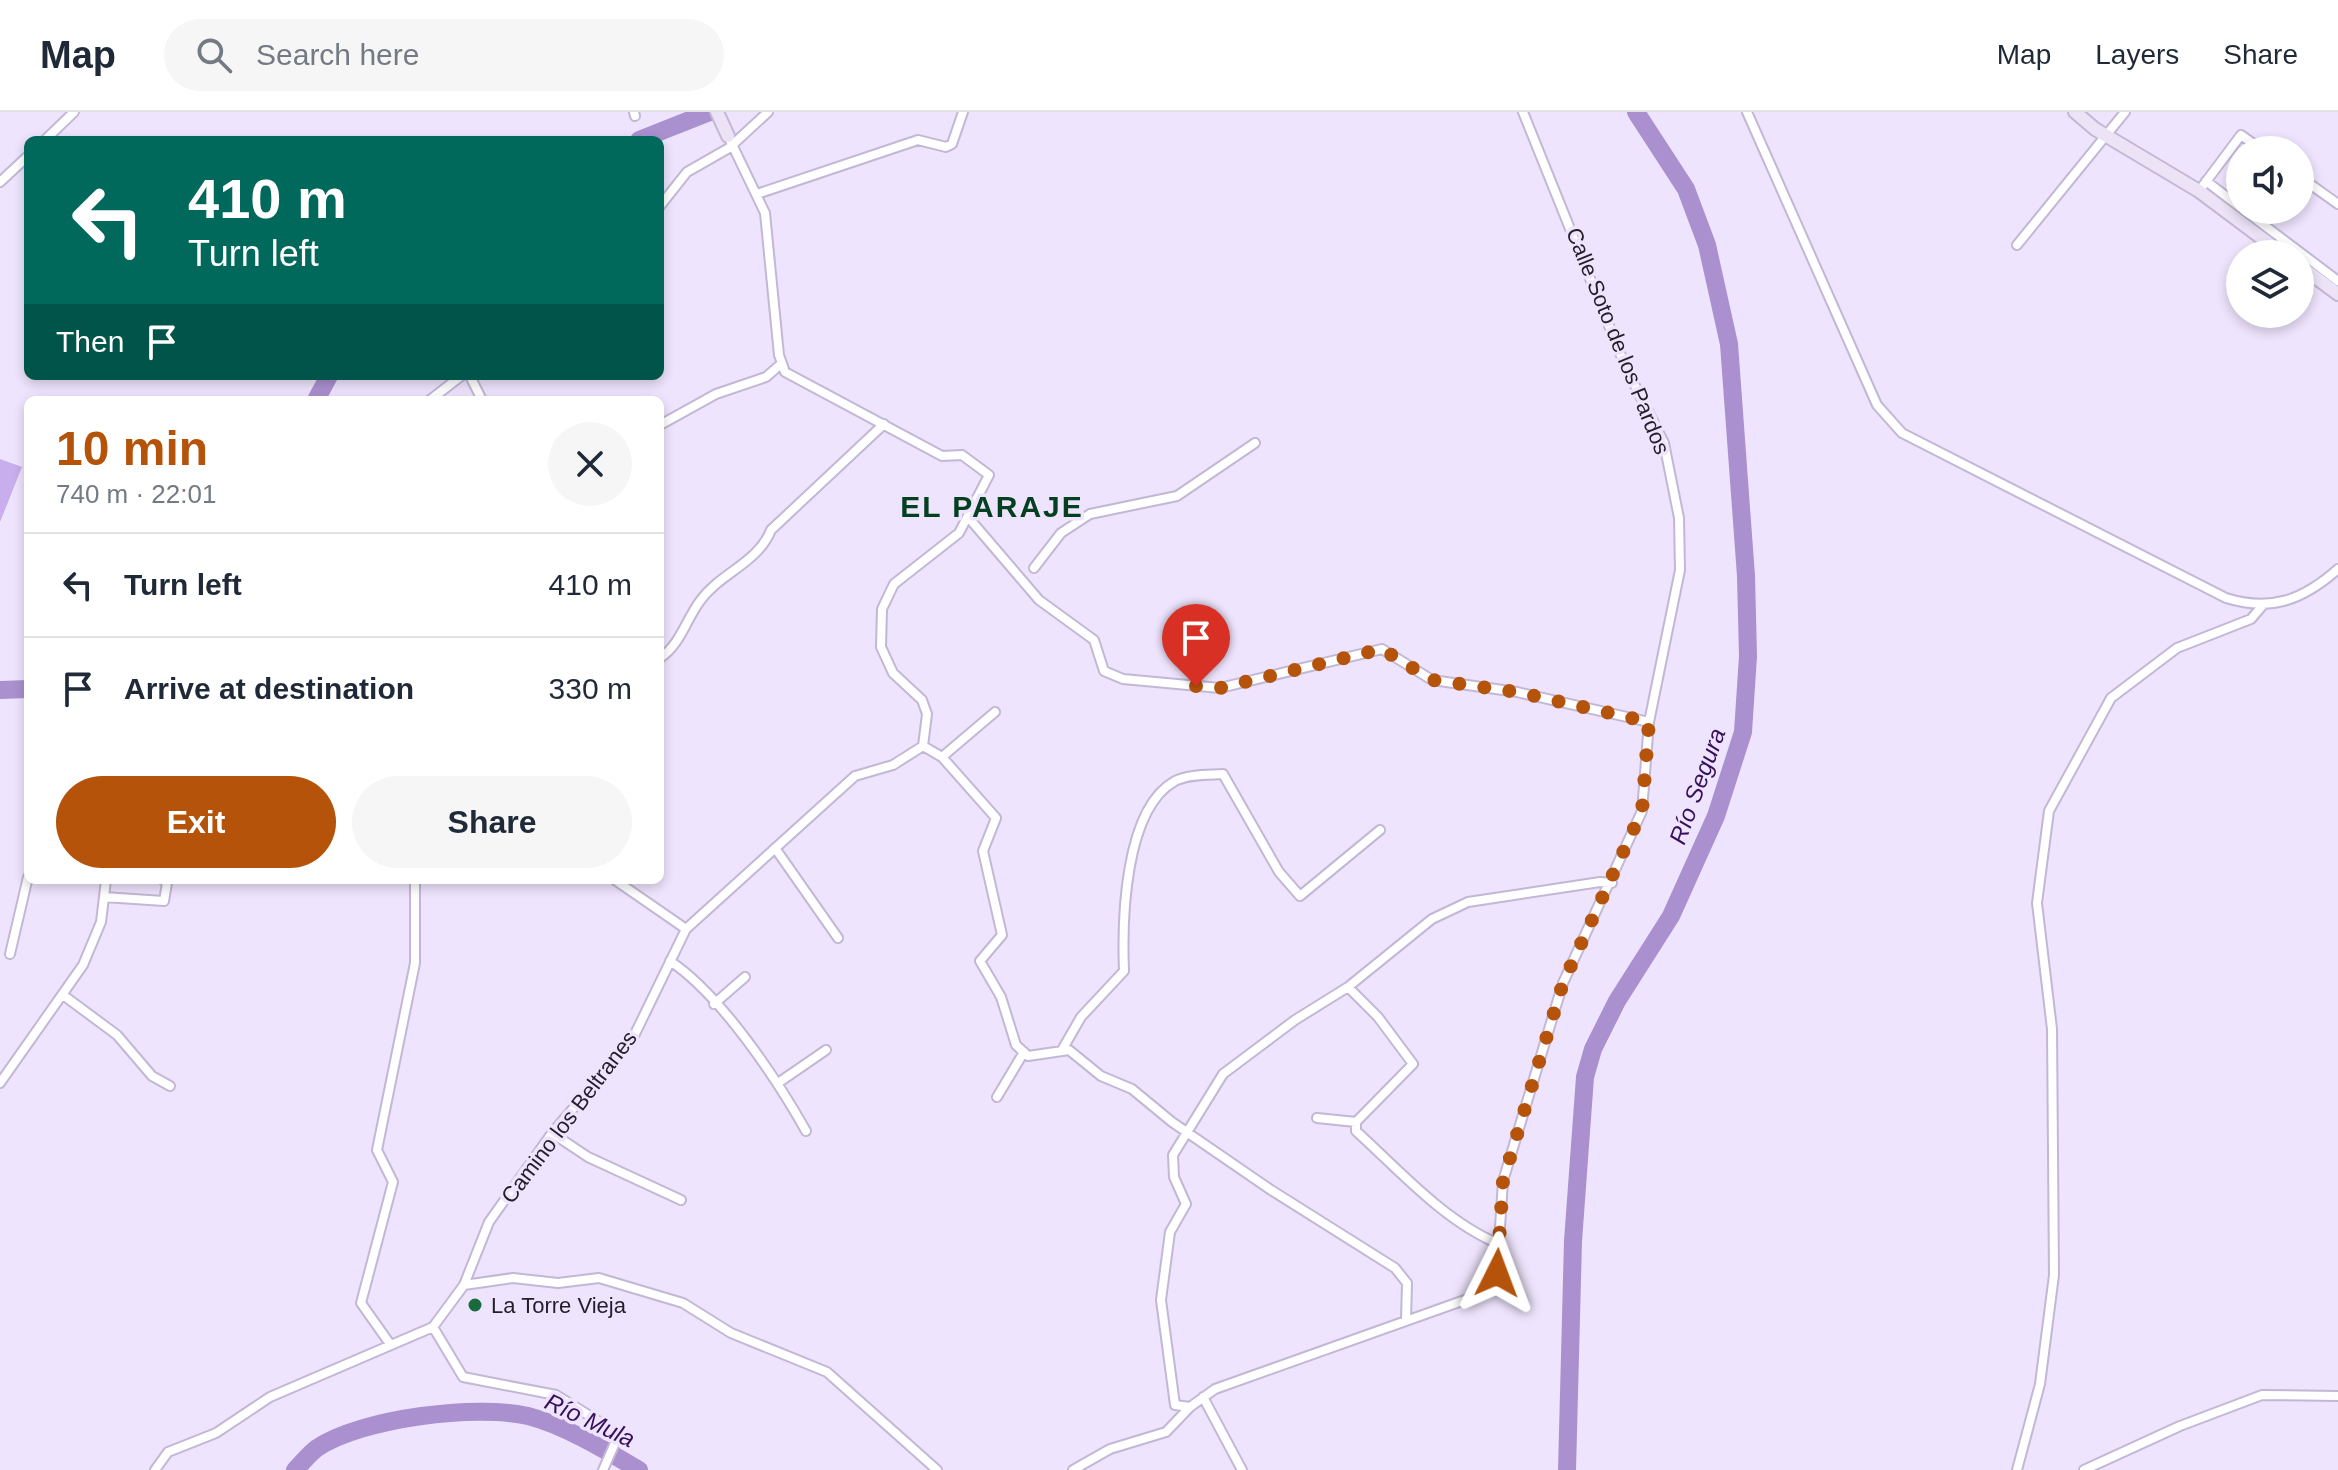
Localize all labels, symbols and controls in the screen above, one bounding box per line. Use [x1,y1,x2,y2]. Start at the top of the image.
search box [164,19,724,91]
icon: search [192,33,236,77]
text: Map [40,34,116,76]
text: Search here [256,38,419,71]
text: Map [1997,39,2051,70]
text: Layers [2095,39,2179,70]
text: Share [2223,39,2298,70]
map controls [2226,136,2314,328]
button: sound [2226,136,2314,224]
text: 410 m [188,167,347,230]
icon: left [56,168,160,272]
street label: Calle Soto de los Pardos [1561,224,1675,458]
text: Turn left [188,233,319,274]
button: layers [2226,240,2314,328]
icon: arrive [140,320,184,364]
text: Then [56,325,124,358]
text: 10 min [56,422,208,475]
button: close [548,422,632,506]
text: 740 m · 22:01 [56,479,216,509]
district label: EL PARAJE [900,490,1084,523]
icon: left [56,563,100,607]
text: Turn left [124,568,242,601]
text: 410 m [549,568,632,601]
pin [1162,604,1230,686]
icon: arrive [1174,616,1218,660]
icon: arrive [56,667,100,711]
text: Arrive at destination [124,672,414,705]
text: 330 m [549,672,632,705]
water label: Río Segura [1664,724,1730,848]
button: Exit [56,776,336,868]
button: Share [352,776,632,868]
street label: Camino los Beltranes [496,1026,642,1208]
position arrow [1455,1231,1539,1315]
place label: La Torre Vieja [491,1293,627,1318]
marker: La Torre Vieja [466,1296,484,1314]
water label: Río Mula [541,1387,639,1453]

